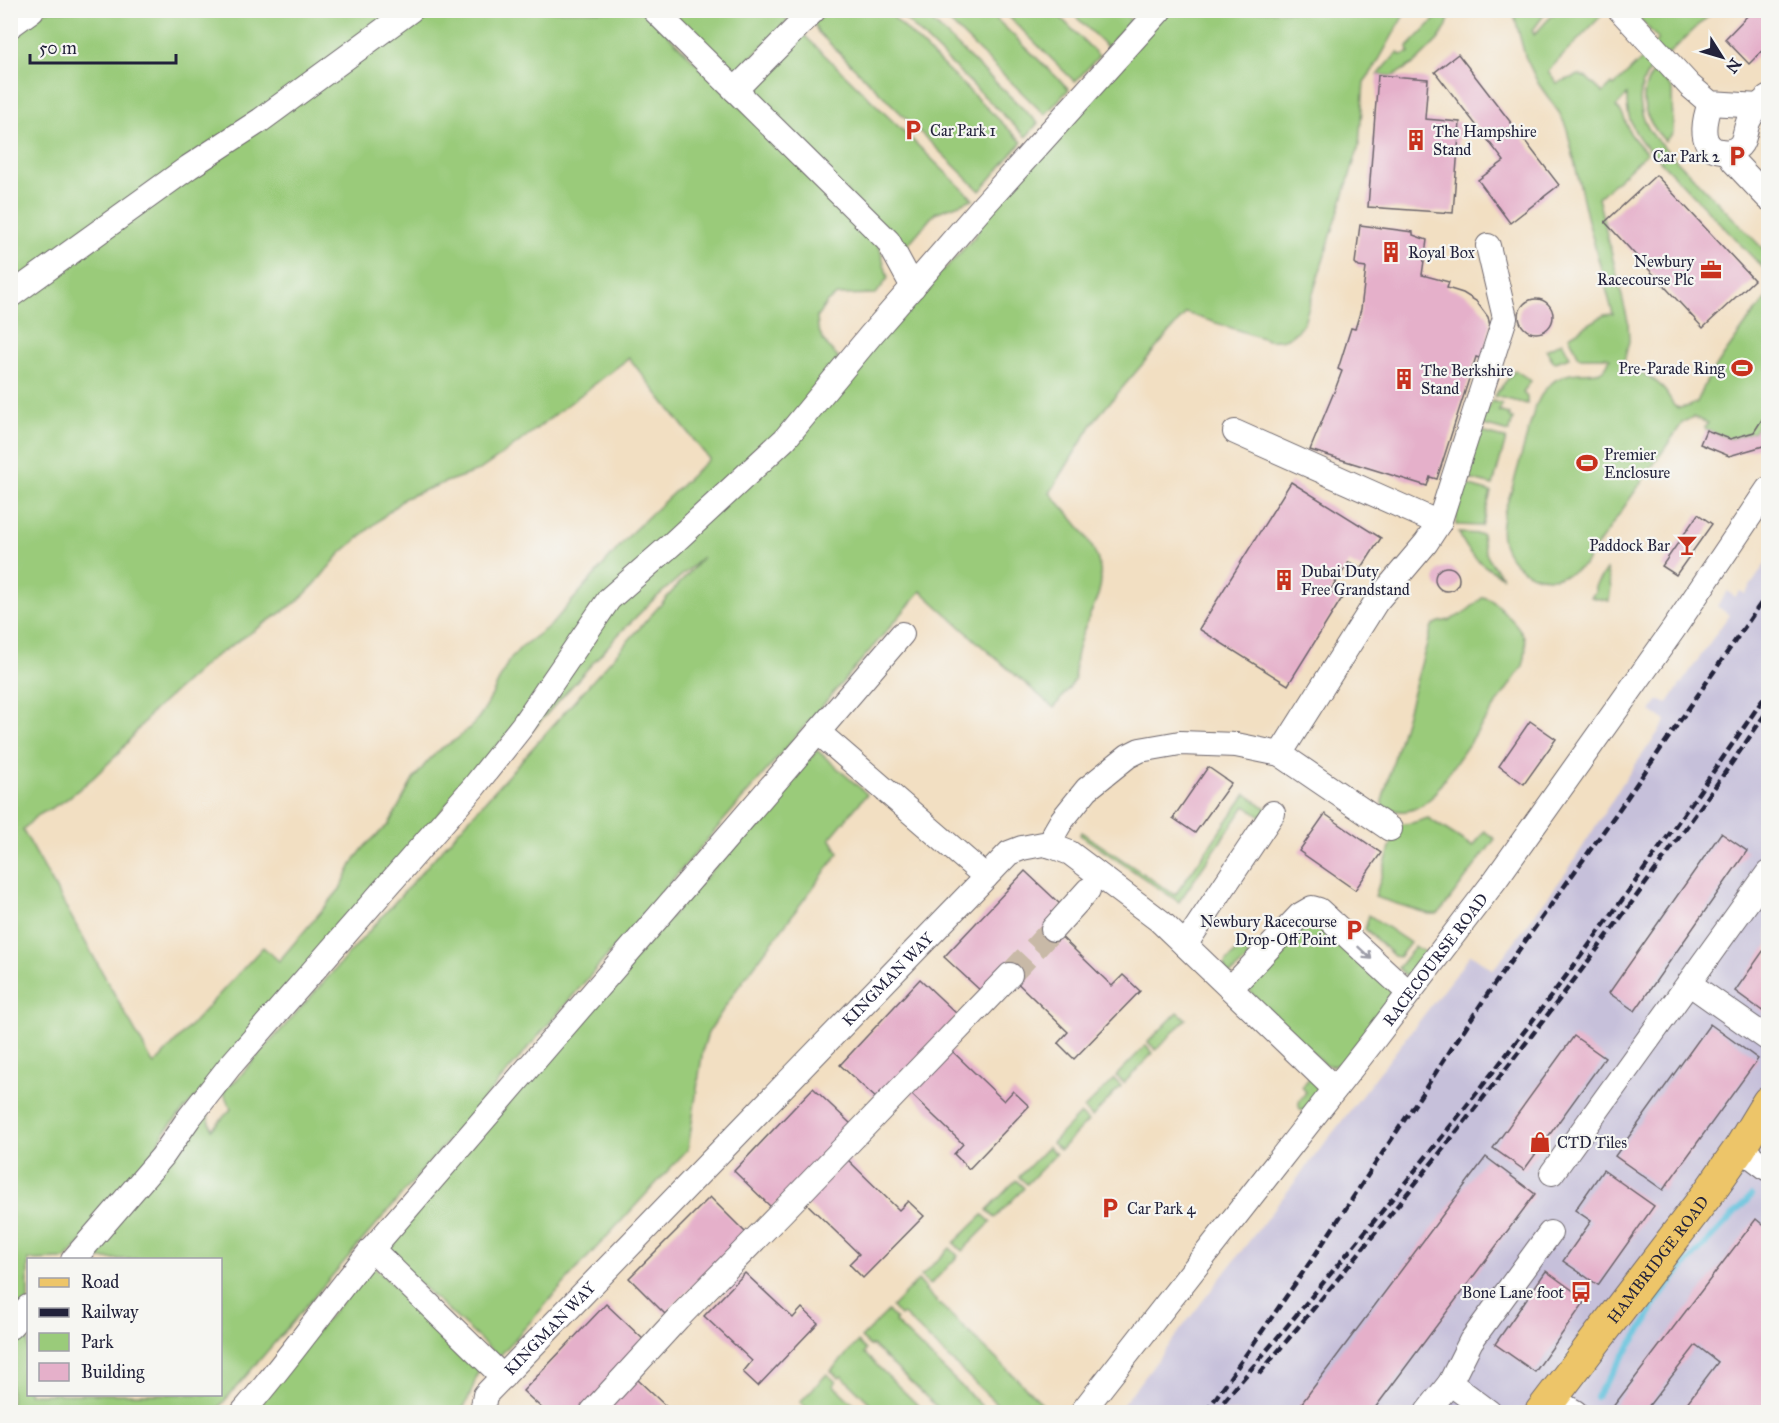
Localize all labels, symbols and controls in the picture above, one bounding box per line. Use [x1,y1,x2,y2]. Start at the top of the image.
scale bar [30,27,176,65]
north arrow [1692,27,1752,87]
text: 50 m [39,37,77,59]
text: N [1722,55,1745,77]
parking icon: Car Park 1 [901,118,925,142]
place label: Car Park 1 [930,121,996,140]
place label: The Hampshire Stand [1433,122,1537,159]
building icon: The Hampshire Stand [1404,128,1428,152]
parking icon: Car Park 2 [1725,144,1749,168]
place label: Car Park 2 [1653,147,1720,166]
building icon: Royal Box [1379,240,1403,264]
place label: Royal Box [1408,243,1475,262]
place label: Newbury Racecourse Plc [1597,252,1695,289]
office icon: Newbury Racecourse Plc [1699,258,1723,282]
sports icon: Pre-Parade Ring [1730,356,1754,380]
place label: Pre-Parade Ring [1619,359,1726,379]
place label: The Berkshire Stand [1421,361,1513,398]
building icon: The Berkshire Stand [1392,367,1416,391]
place label: Premier Enclosure [1604,445,1671,482]
sports icon: Premier Enclosure [1575,451,1599,475]
bar icon: Paddock Bar [1675,533,1699,557]
place label: Paddock Bar [1589,536,1670,555]
place label: Dubai Duty Free Grandstand [1301,562,1410,599]
building icon: Dubai Duty Free Grandstand [1272,568,1296,592]
street label: RACECOURSE ROAD [1379,890,1492,1030]
place label: Newbury Racecourse Drop-Off Point [1200,912,1337,949]
parking icon: Newbury Racecourse Drop-Off Point [1342,918,1366,942]
street label: KINGMAN WAY [838,928,938,1030]
one-way arrow [1358,946,1373,960]
shop icon: CTD Tiles [1528,1130,1552,1154]
place label: CTD Tiles [1557,1133,1627,1152]
street label: HAMBRIDGE ROAD [1603,1192,1713,1327]
parking icon: Car Park 4 [1098,1196,1122,1220]
place label: Car Park 4 [1127,1199,1196,1218]
legend [27,1258,222,1396]
text: Road [81,1271,119,1293]
street label: KINGMAN WAY [500,1277,600,1379]
bus stop icon: Bone Lane foot [1569,1280,1593,1304]
place label: Bone Lane foot [1462,1283,1564,1302]
text: Railway [81,1301,139,1323]
text: Park [81,1331,114,1353]
text: Building [81,1361,145,1384]

